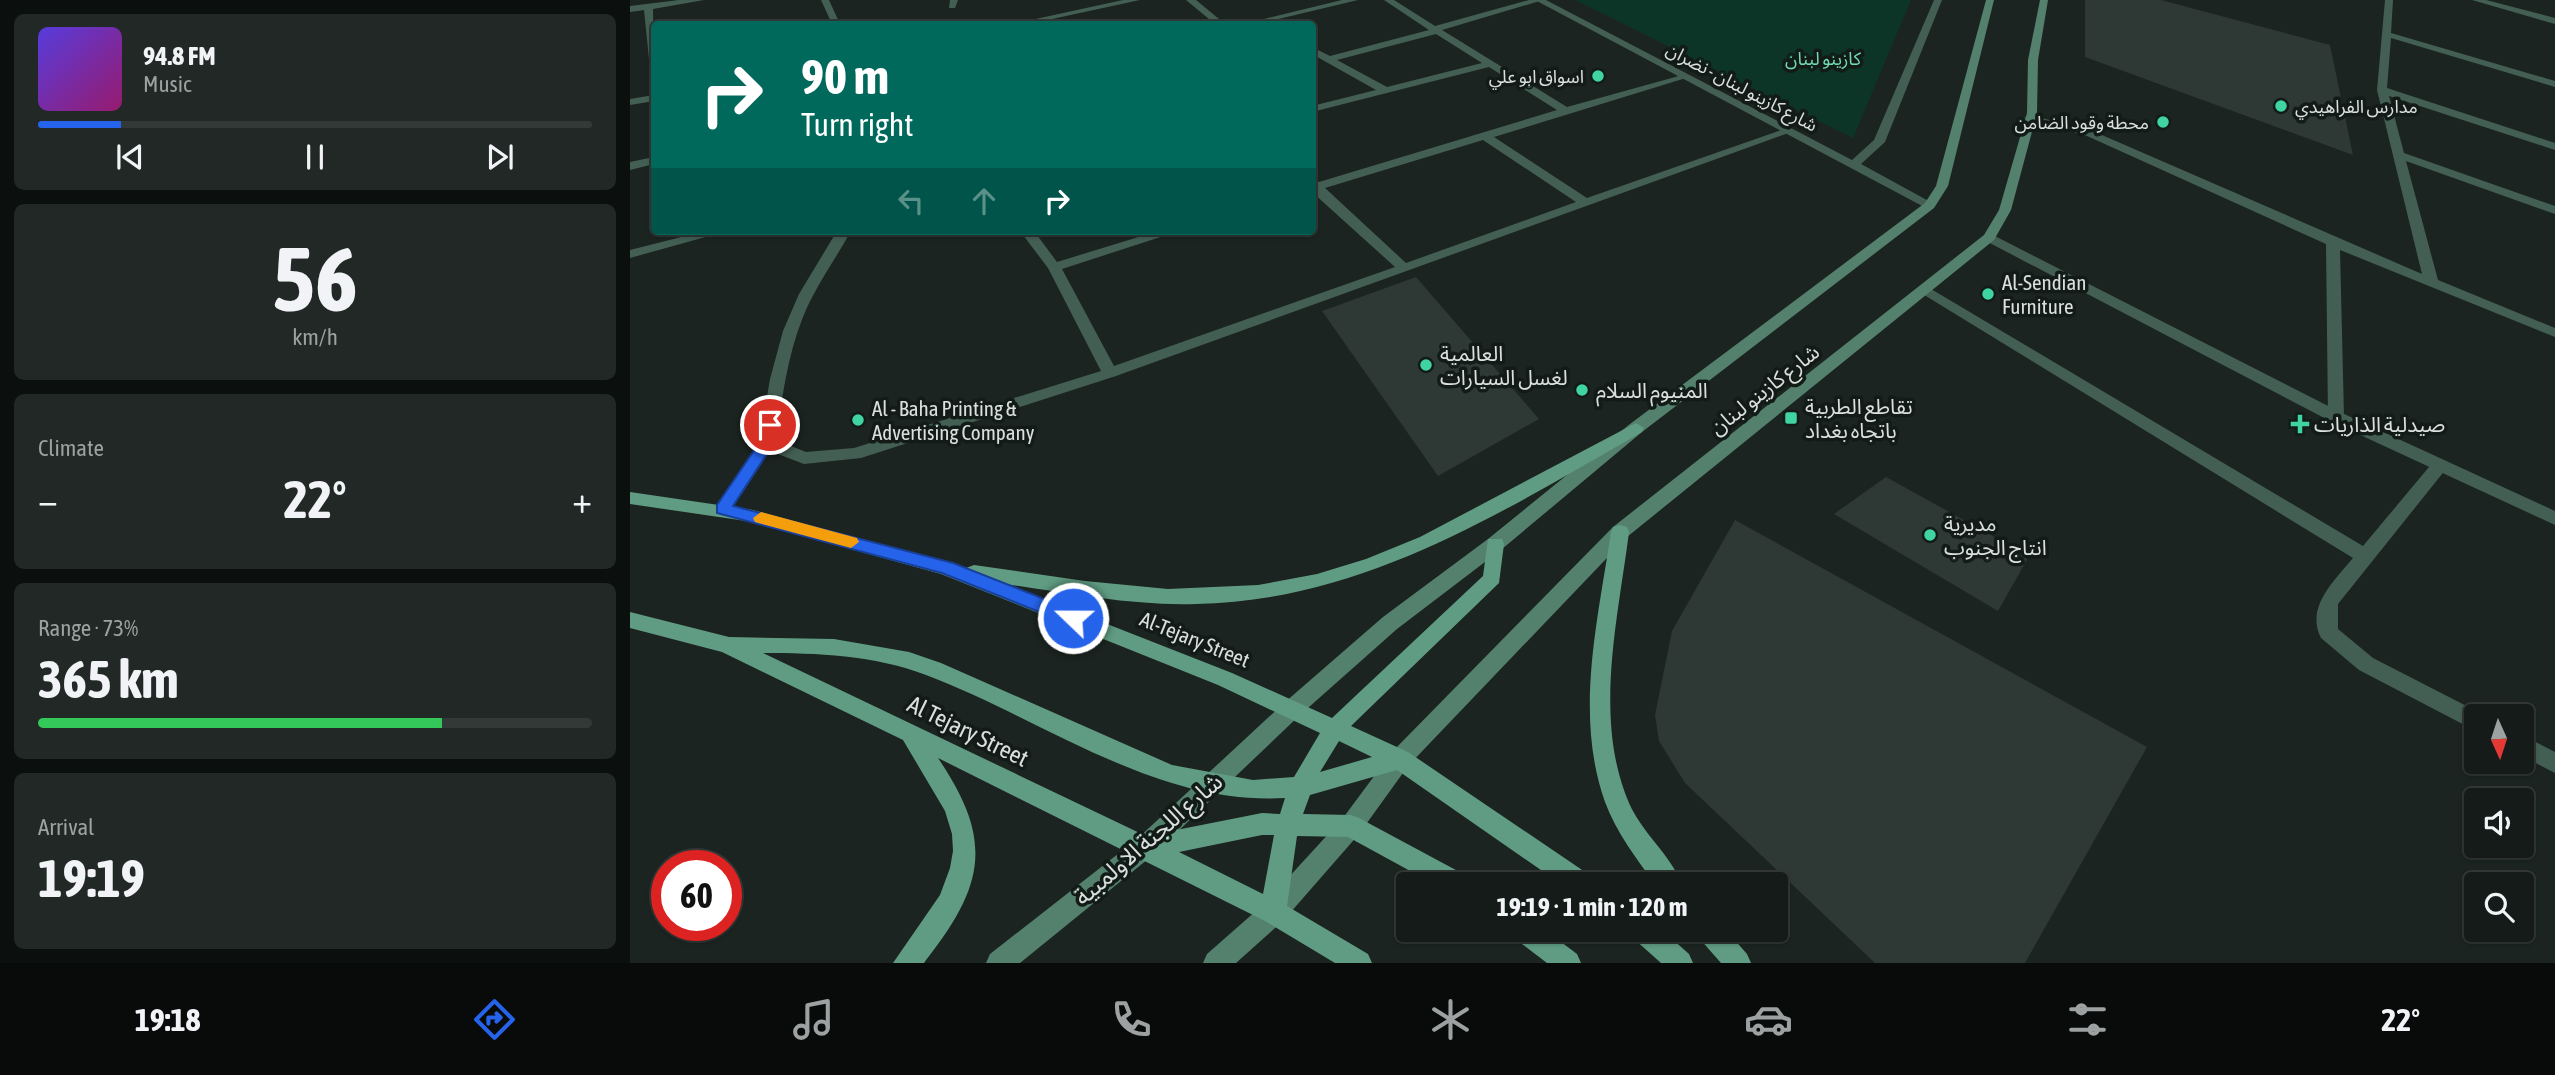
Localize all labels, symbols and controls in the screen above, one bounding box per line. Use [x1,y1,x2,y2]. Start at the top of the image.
street label: شارع كازينو لبنان - نضران [1661,38,1821,139]
text: 94.8 FM [143,41,216,71]
text: 90 m [801,48,889,104]
park label: كازينو لبنان [1785,48,1861,70]
icon: right [686,49,777,140]
place label: اسواق ابو علي [1489,66,1584,90]
marker: اسواق ابو علي [1590,68,1606,84]
text: Music [143,71,191,97]
place label: مدارس الفراهيدي [2295,96,2418,120]
marker: مدارس الفراهيدي [2273,98,2289,114]
text: Turn right [801,106,914,143]
place label: محطة وقود الضامن [2015,112,2149,134]
marker: محطة وقود الضامن [2155,114,2171,130]
icon: previous [111,138,149,176]
icon: pause [296,138,334,176]
icon: next [481,138,519,176]
icon: left [892,182,930,220]
icon: ahead [965,182,1003,220]
icon: right [1038,182,1076,220]
text: 56 [272,226,358,330]
place label: Al-Sendian Furniture [2002,270,2086,318]
marker: Al-Sendian Furniture [1980,286,1996,302]
text: km/h [292,324,338,350]
street label: شارع كازينو لبنان [1704,339,1826,442]
place label: العالمية لغسل السيارات [1440,341,1568,390]
marker: العالمية لغسل السيارات [1418,357,1434,373]
place label: المنيوم السلام [1596,378,1708,407]
marker: المنيوم السلام [1574,382,1590,398]
place label: تقاطع الطربية باتجاه بغداد [1805,394,1913,442]
pin [740,395,800,455]
place label: Al - Baha Printing & Advertising Company [872,396,1035,444]
icon: arrive [751,406,789,444]
marker: تقاطع الطربية باتجاه بغداد [1783,410,1799,426]
marker: Al - Baha Printing & Advertising Company [850,412,866,428]
place label: صيدلية الذاريات [2314,412,2445,437]
marker: صيدلية الذاريات [2292,416,2308,432]
text: Climate [38,435,104,461]
text: 22° [283,469,347,529]
text: − [38,478,58,521]
text: + [572,478,592,521]
place label: مديرية انتاج الجنوب [1944,511,2047,563]
marker: مديرية انتاج الجنوب [1922,527,1938,543]
position arrow [1036,581,1110,655]
street label: Al-Tejary Street [1137,606,1253,672]
text: Range · 73% [38,615,138,641]
text: 365 km [38,649,179,709]
street label: Al Tejary Street [903,690,1033,772]
north arrow [2464,704,2534,774]
map controls [2464,704,2534,942]
street label: شارع اللجنة الاولمبية [1069,767,1230,914]
button: sound [2464,788,2534,858]
text: Arrival [38,814,94,840]
text: 19:19 [38,848,145,908]
speed limit sign: 60 [651,850,742,941]
button: search [2464,872,2534,942]
text: 19:19 · 1 min · 120 m [1497,892,1687,922]
icon: directions [470,995,519,1044]
icon: music [789,995,838,1044]
icon: phone [1107,995,1156,1044]
icon: climate [1426,995,1475,1044]
icon: car [1744,995,1793,1044]
icon: filters [2063,995,2112,1044]
text: 19:18 [135,1001,201,1038]
text: 22° [2381,1001,2420,1038]

